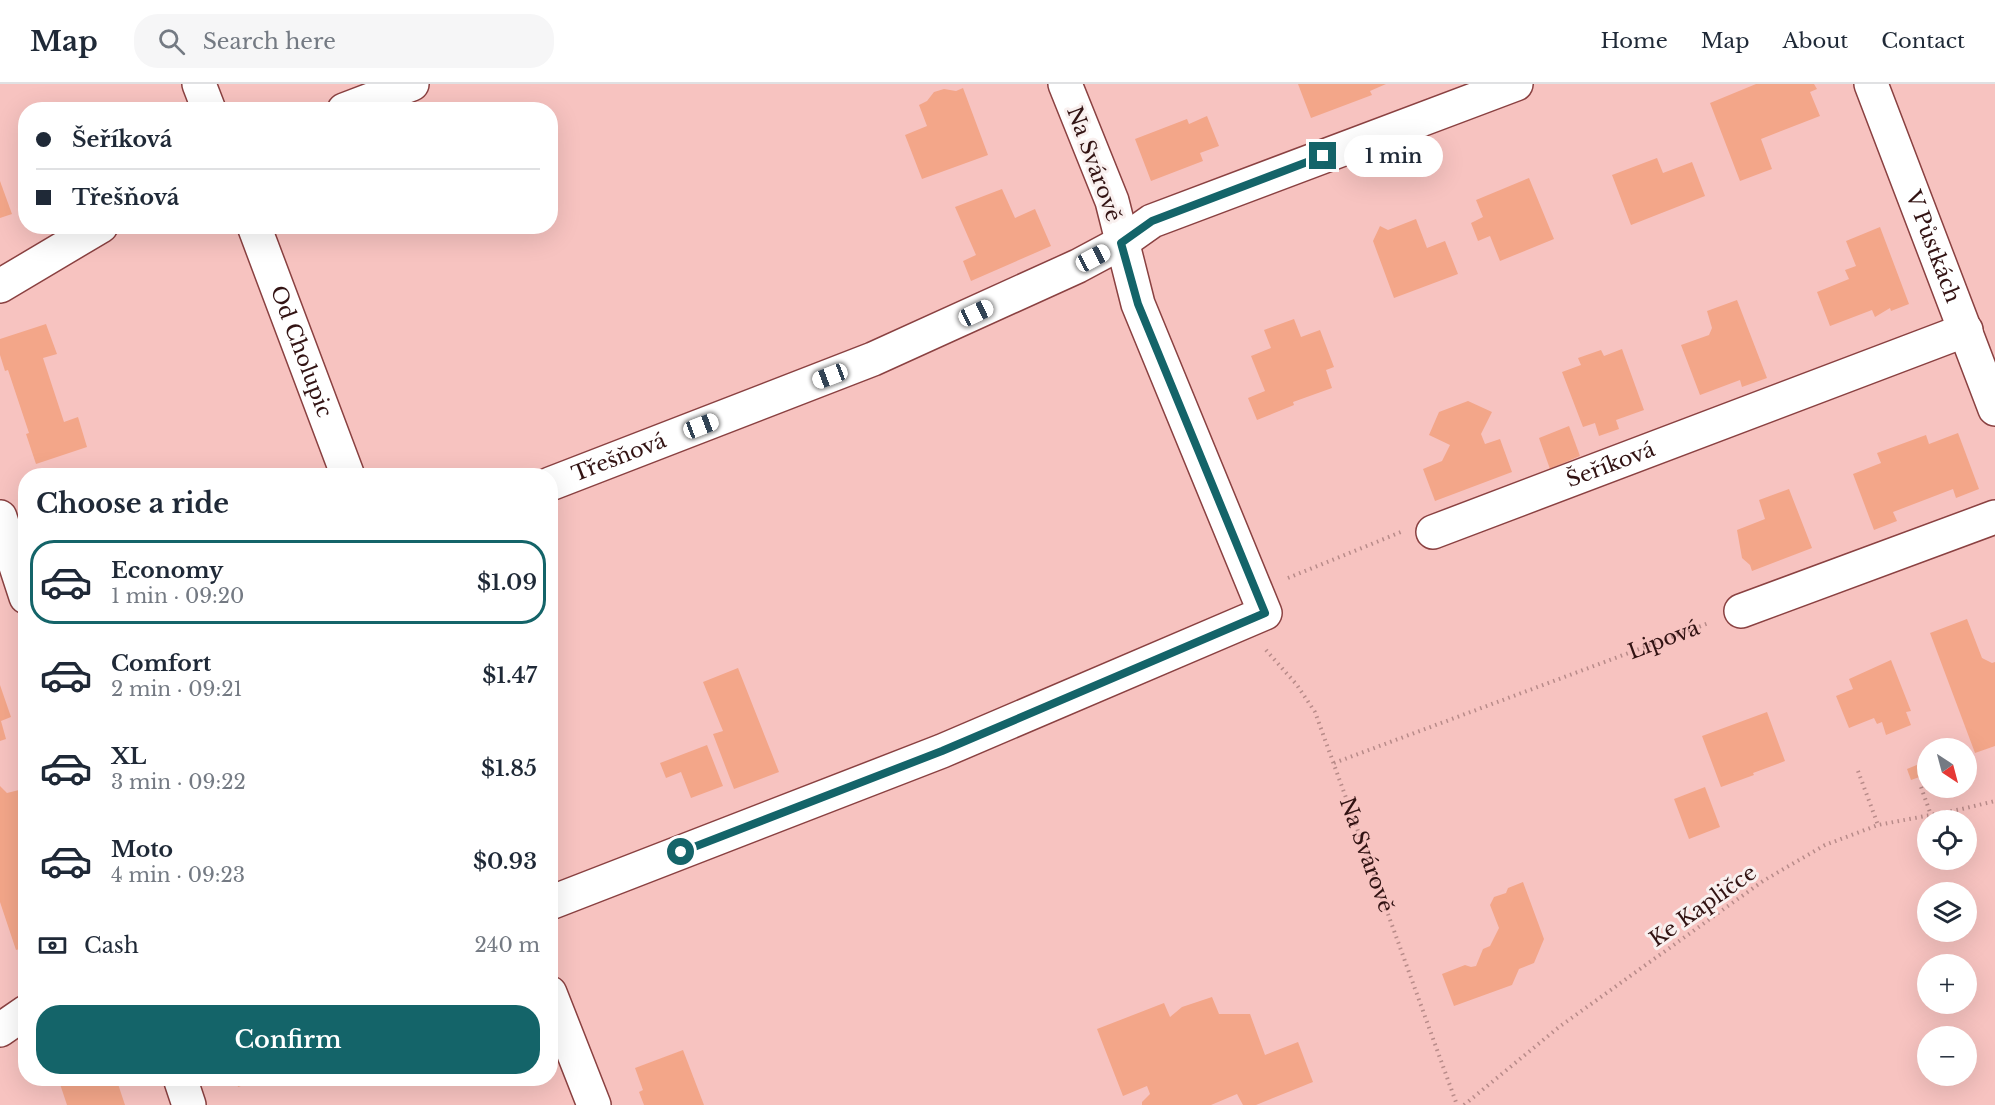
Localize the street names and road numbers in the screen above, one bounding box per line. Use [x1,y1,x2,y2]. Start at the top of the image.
street label: Na Svárově [1061,103,1127,225]
street label: V Půstkách [1899,186,1966,306]
street label: Od Cholupic [265,282,338,421]
street label: Třešňová [568,427,670,487]
street label: Šeříková [1563,436,1659,493]
street label: Lipová [1624,615,1703,665]
street label: Na Svárově [1334,794,1399,916]
street label: Ke Kapličce [1644,860,1762,952]

